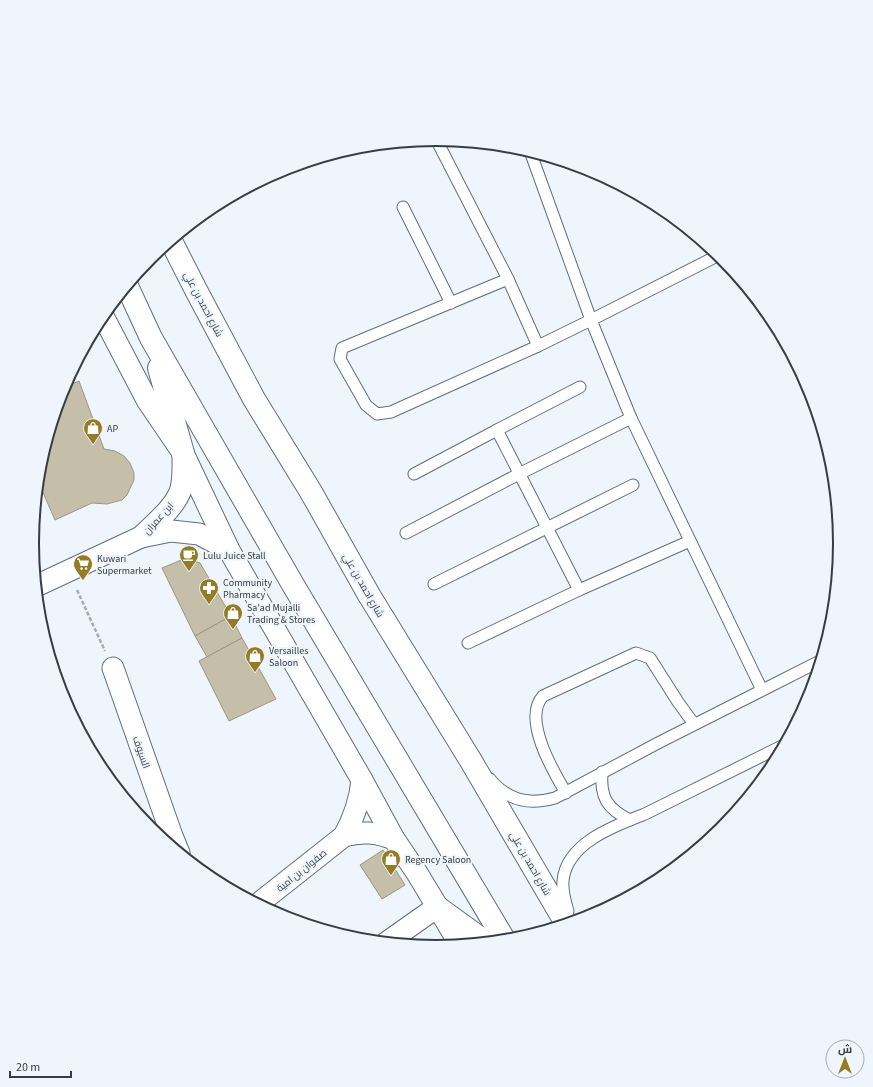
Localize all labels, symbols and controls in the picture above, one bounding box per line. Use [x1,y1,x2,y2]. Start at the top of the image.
street label: شارع احمد بن علي [180,269,226,339]
shop icon: AP [82,417,104,445]
place label: AP [107,422,118,436]
street label: ابن عمران [140,499,177,538]
cafe icon: Lulu Juice Stall [178,544,200,572]
place label: Lulu Juice Stall [203,549,266,563]
street label: شارع احمد بن علي [339,551,387,620]
place label: Kuwari Supermarket [97,552,152,578]
supermarket icon: Kuwari Supermarket [72,553,94,581]
place label: Community Pharmacy [223,576,272,602]
pharmacy icon: Community Pharmacy [198,577,220,605]
place label: Sa'ad Mujalli Trading & Stores [247,601,315,627]
shop icon: Sa'ad Mujalli Trading & Stores [222,602,244,630]
place label: Versailles Saloon [269,644,308,670]
shop icon: Versailles Saloon [244,645,266,673]
street label: السيوف [129,734,153,770]
street label: شارع احمد بن علي [506,829,554,898]
street label: صفوان بن امية [273,846,330,895]
shop icon: Regency Saloon [380,848,402,876]
place label: Regency Saloon [405,853,471,867]
north arrow [825,1039,865,1079]
text: ش [838,1042,852,1057]
scale bar [10,1053,71,1079]
text: 20 m [16,1059,40,1076]

